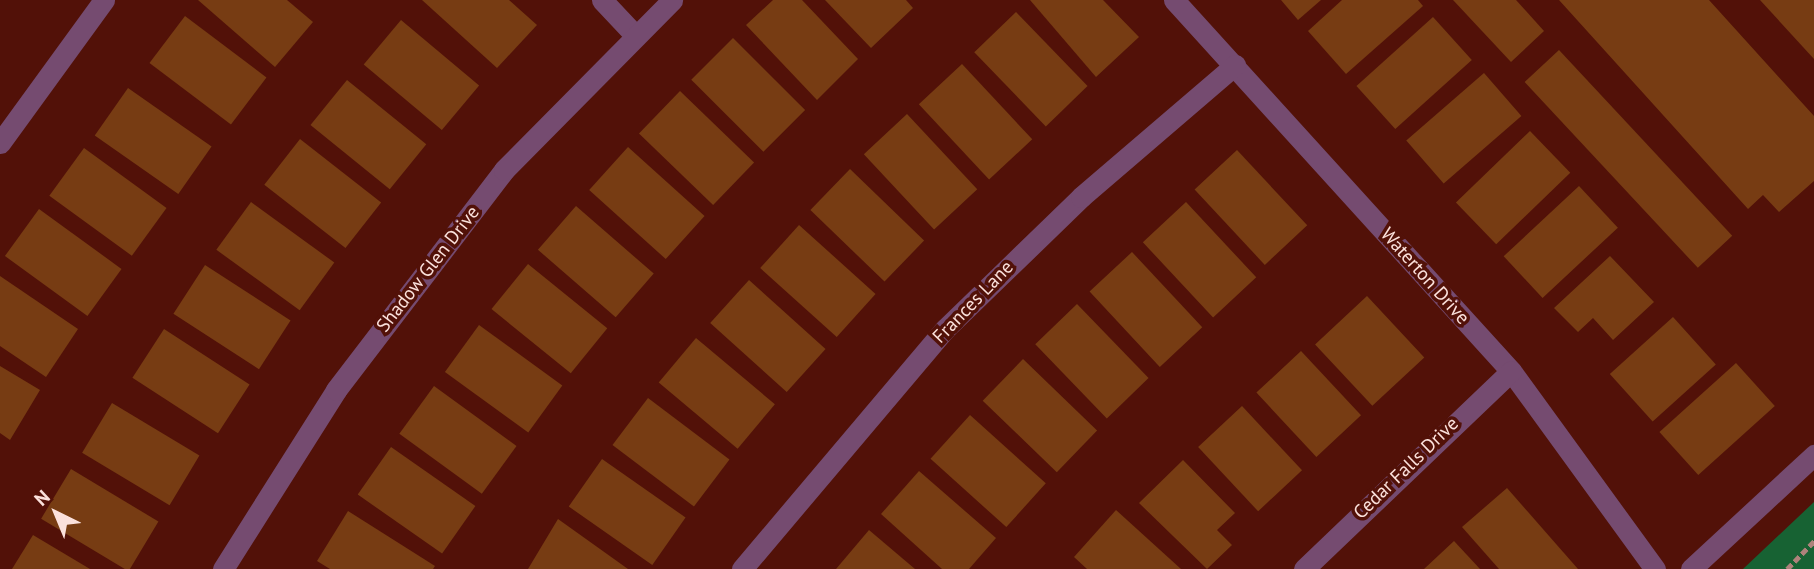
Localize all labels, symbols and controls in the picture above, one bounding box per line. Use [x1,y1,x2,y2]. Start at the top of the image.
street label: Shadow Glen Drive [372,201,484,337]
street label: Waterton Drive [1376,223,1474,329]
street label: Frances Lane [928,256,1018,348]
street label: Cedar Falls Drive [1349,412,1463,524]
north arrow [21,478,91,548]
text: N [29,485,54,511]

